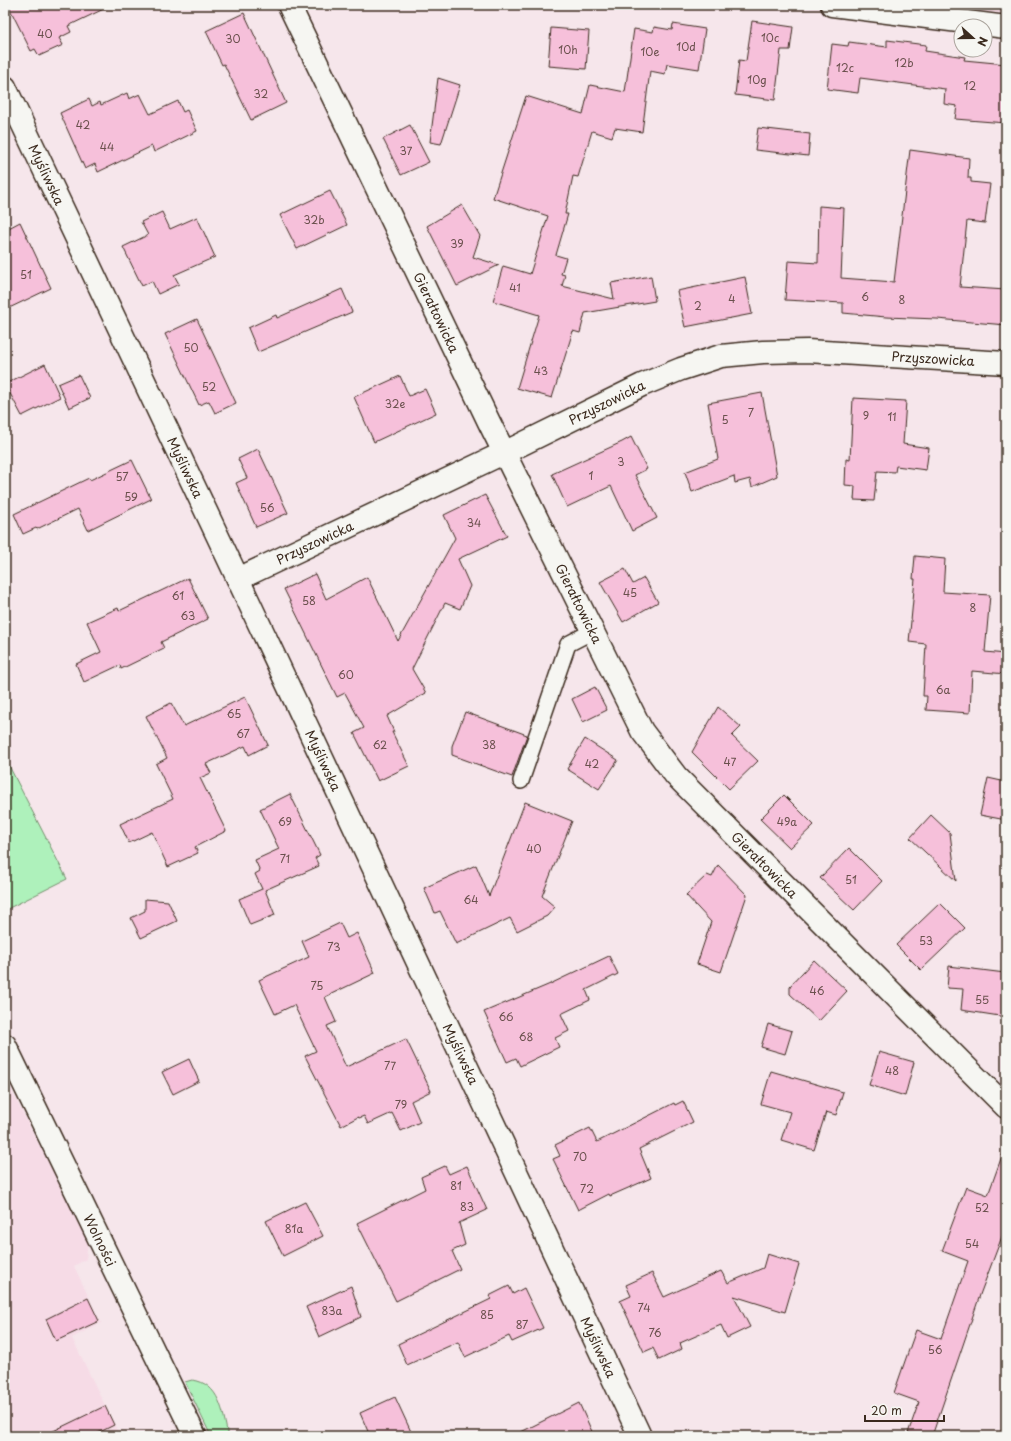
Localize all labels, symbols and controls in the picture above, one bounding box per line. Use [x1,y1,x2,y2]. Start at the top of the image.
north arrow [953,18,993,58]
house number: 40 [37,25,53,42]
house number: 10c [761,29,779,46]
house number: 30 [225,30,241,47]
text: N [973,35,992,49]
house number: 10d [676,38,696,55]
house number: 10h [558,41,578,58]
house number: 10e [640,43,660,60]
house number: 12b [894,54,914,71]
house number: 12c [836,59,854,76]
house number: 10g [747,71,767,88]
house number: 12 [964,77,977,94]
house number: 32 [254,85,269,102]
house number: 42 [76,116,91,133]
house number: 44 [100,138,114,155]
street label: Myśliwska [24,141,70,209]
house number: 37 [400,142,413,159]
house number: 32b [303,211,325,228]
house number: 39 [450,235,464,252]
house number: 51 [20,266,32,283]
street label: Gierałtowicka [410,269,465,356]
house number: 41 [509,279,521,296]
house number: 6 [861,288,869,305]
house number: 4 [728,290,736,307]
house number: 8 [899,291,906,308]
house number: 2 [694,297,702,314]
house number: 50 [183,339,199,356]
street label: Przyszowicka [891,346,976,370]
house number: 43 [534,362,548,379]
street label: Przyszowicka [565,375,649,429]
house number: 52 [202,378,216,395]
house number: 32e [385,395,405,412]
house number: 7 [748,404,754,421]
house number: 9 [863,407,869,424]
house number: 11 [887,408,897,425]
house number: 5 [721,411,729,428]
street label: Myśliwska [163,434,209,502]
house number: 3 [617,453,625,470]
house number: 1 [589,467,594,484]
house number: 57 [115,468,129,485]
house number: 59 [124,488,138,505]
house number: 56 [260,499,275,516]
house number: 34 [467,514,481,531]
street label: Przyszowicka [273,515,357,569]
street label: Gierałtowicka [551,560,608,647]
house number: 45 [623,584,637,601]
house number: 61 [172,587,184,604]
house number: 58 [302,592,316,609]
house number: 8 [970,599,977,616]
house number: 63 [181,607,195,624]
house number: 60 [338,666,354,683]
house number: 6a [936,681,950,698]
house number: 65 [227,705,241,722]
house number: 67 [236,725,250,742]
street label: Myśliwska [301,727,347,795]
house number: 62 [373,736,387,753]
house number: 38 [482,736,496,753]
house number: 47 [724,753,737,770]
house number: 42 [585,755,600,772]
house number: 69 [278,813,292,830]
house number: 49a [777,813,797,830]
street label: Gierałtowicka [727,827,803,903]
house number: 40 [526,840,542,857]
house number: 71 [280,850,290,867]
house number: 51 [845,871,857,888]
house number: 64 [464,891,478,908]
house number: 53 [919,932,933,949]
house number: 73 [327,938,341,955]
house number: 75 [311,977,323,994]
house number: 46 [810,982,825,999]
house number: 55 [975,991,989,1008]
house number: 66 [498,1008,514,1025]
street label: Myśliwska [439,1020,484,1088]
house number: 68 [519,1028,533,1045]
house number: 77 [384,1057,396,1074]
house number: 48 [885,1062,899,1079]
house number: 79 [395,1096,407,1113]
house number: 70 [573,1148,587,1165]
house number: 81 [450,1177,462,1194]
house number: 72 [580,1180,594,1197]
house number: 83 [460,1198,474,1215]
house number: 52 [975,1199,989,1216]
street label: Wolności [80,1211,121,1269]
house number: 81a [285,1220,303,1237]
house number: 54 [965,1235,979,1252]
house number: 74 [637,1299,651,1316]
house number: 83a [322,1302,343,1319]
house number: 85 [480,1306,494,1323]
street label: Myśliwska [576,1313,622,1382]
house number: 87 [516,1316,528,1333]
house number: 76 [648,1324,662,1341]
house number: 56 [928,1341,943,1358]
scale bar [865,1397,944,1423]
text: 20 m [871,1401,902,1419]

